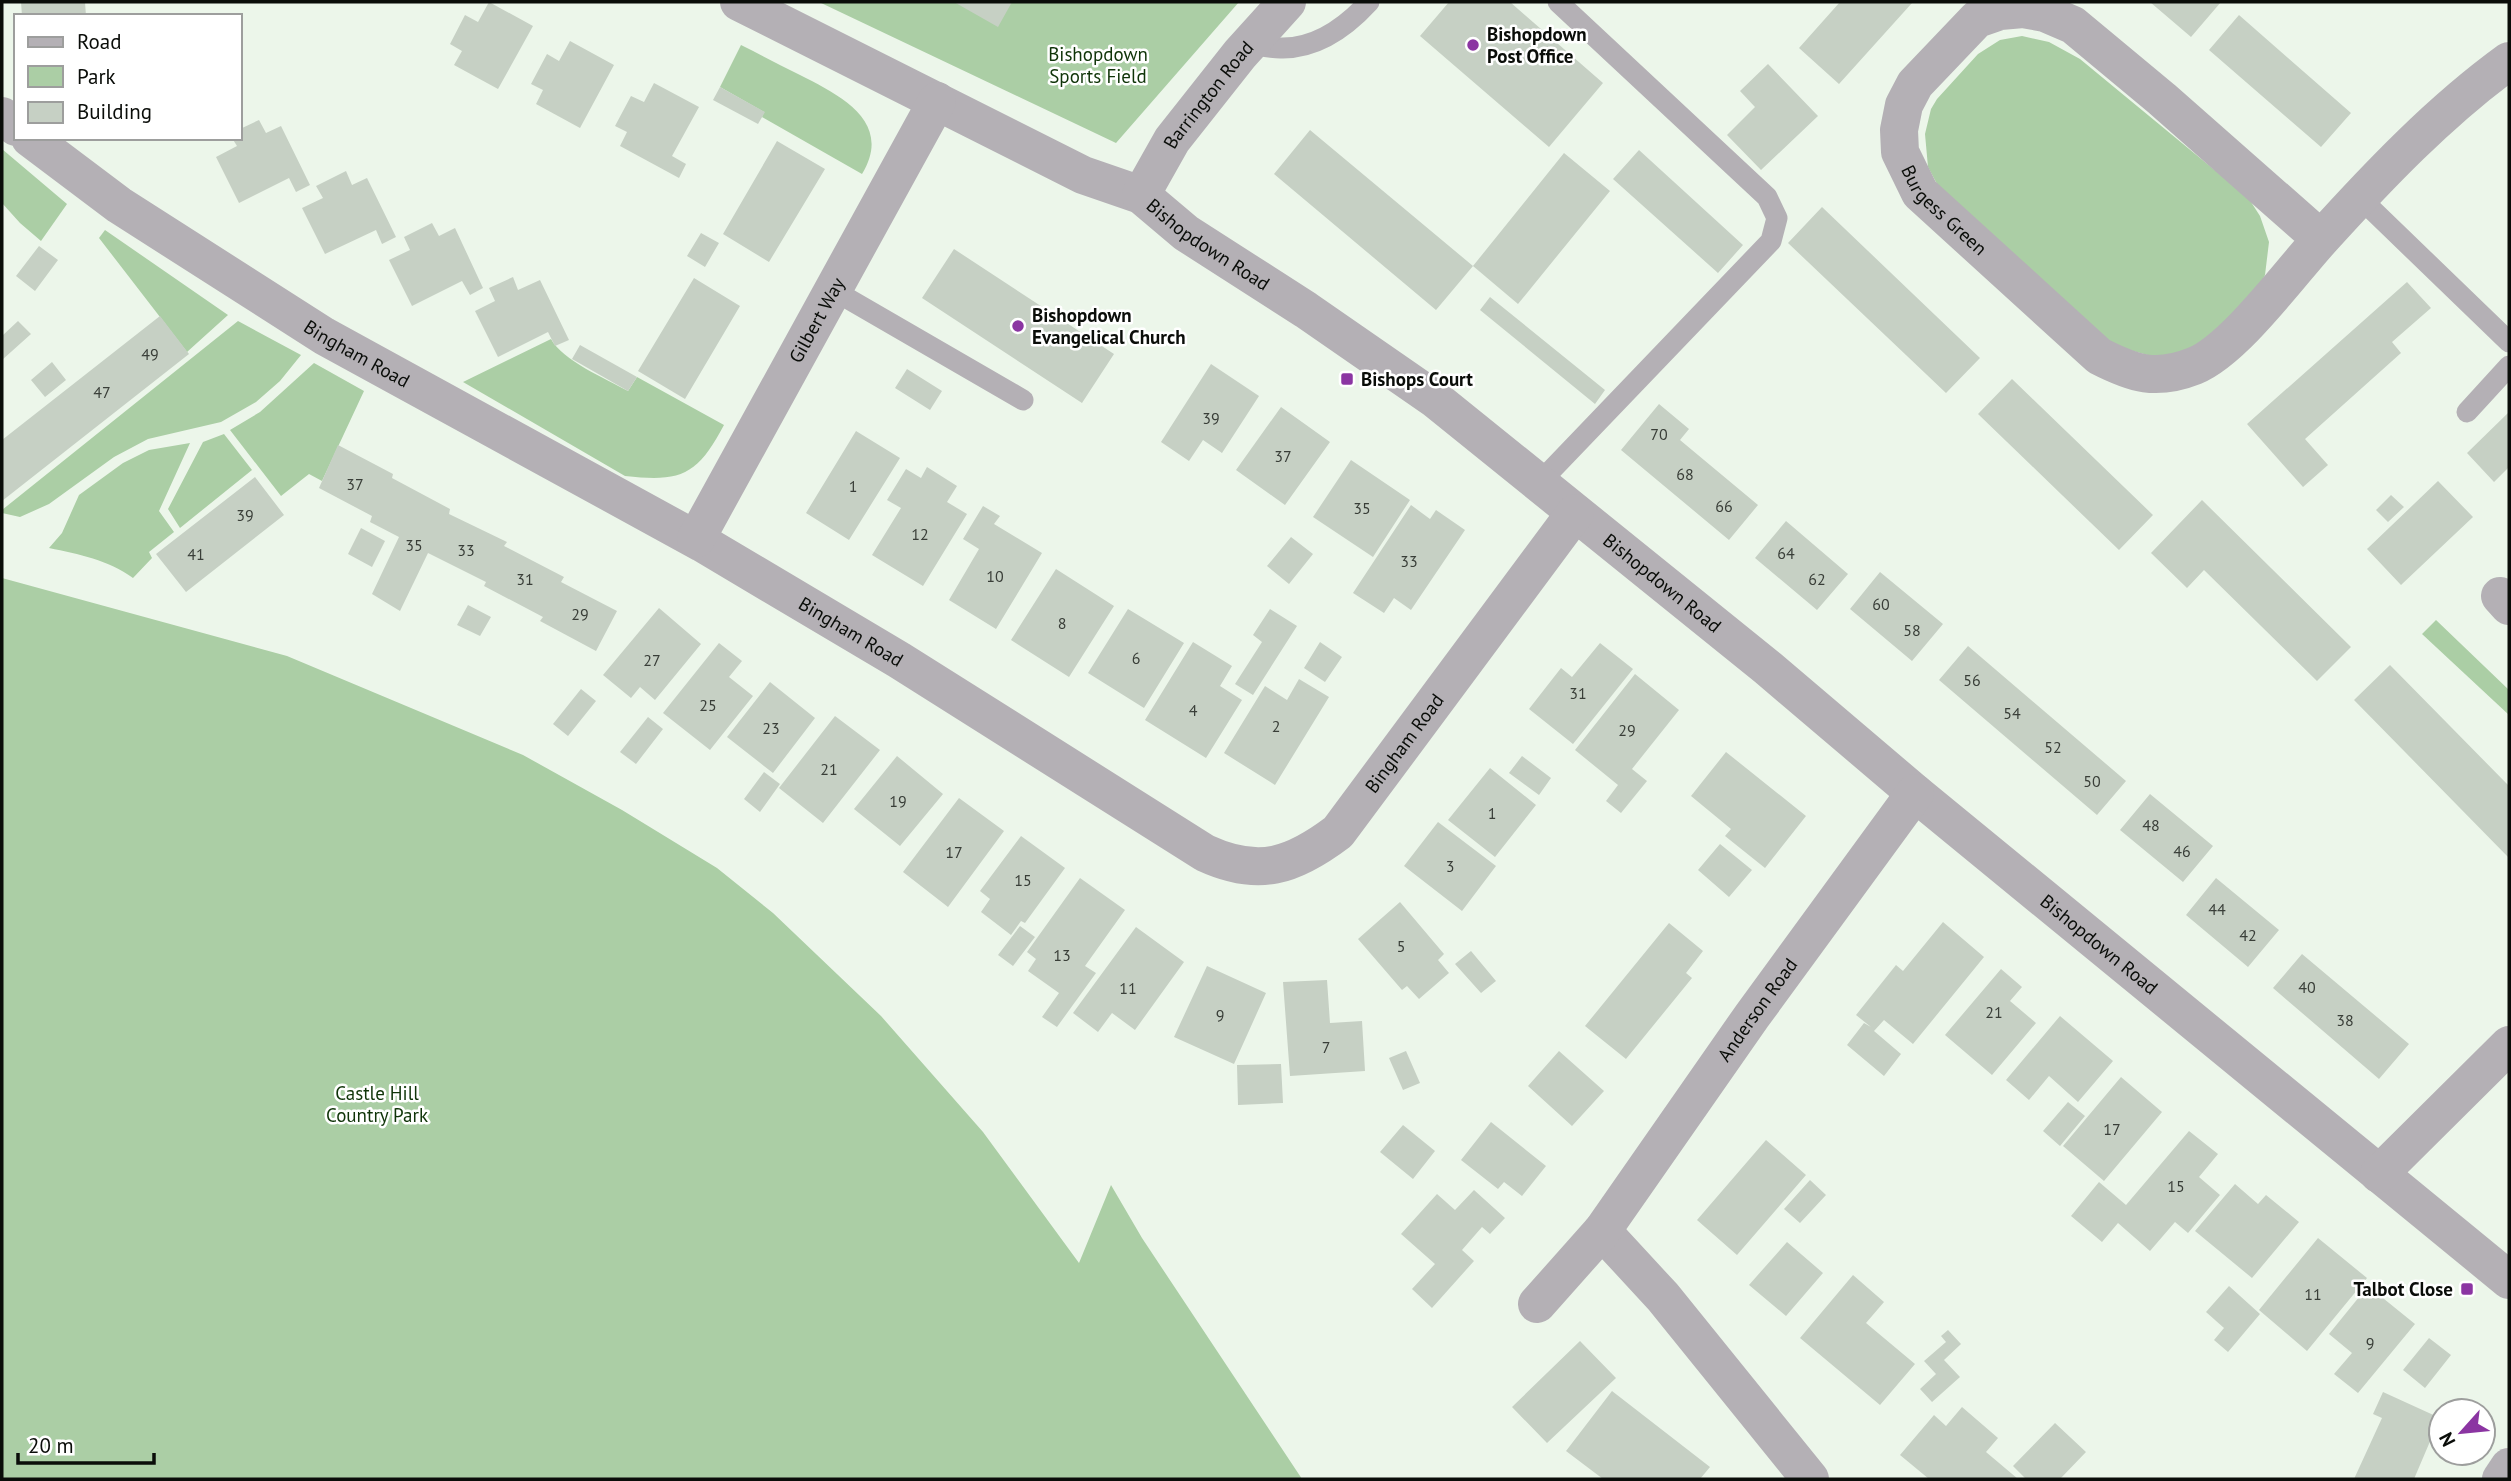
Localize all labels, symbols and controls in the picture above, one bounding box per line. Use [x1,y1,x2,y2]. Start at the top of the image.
legend [14,14,242,140]
place label: Bishopdown Post Office [1487,22,1587,68]
text: Road [77,28,121,55]
street label: Barrington Road [1158,36,1258,153]
marker: Bishopdown Post Office [1465,37,1481,53]
park label: Bishopdown Sports Field [1048,42,1148,88]
text: Park [77,63,116,90]
text: Building [77,98,152,125]
street label: Burgess Green [1896,161,1992,260]
street label: Bishopdown Road [1142,193,1274,296]
street label: Gilbert Way [783,273,850,367]
place label: Bishopdown Evangelical Church [1032,303,1186,349]
street label: Bingham Road [300,314,414,393]
marker: Bishopdown Evangelical Church [1010,318,1026,334]
house number: 49 [141,344,159,364]
place label: Bishops Court [1361,367,1473,391]
marker: Bishops Court [1339,371,1355,387]
house number: 47 [93,382,111,402]
house number: 39 [1202,408,1220,428]
house number: 70 [1650,424,1668,444]
house number: 37 [1274,446,1292,466]
house number: 68 [1676,464,1694,484]
house number: 37 [346,474,364,494]
house number: 1 [849,476,857,496]
house number: 66 [1715,496,1733,516]
house number: 35 [1353,498,1371,518]
house number: 39 [236,505,254,525]
house number: 12 [911,524,929,544]
street label: Bishopdown Road [1598,528,1726,638]
house number: 35 [405,535,423,555]
house number: 33 [457,540,475,560]
house number: 64 [1777,543,1795,563]
house number: 41 [187,544,205,564]
house number: 33 [1400,551,1418,571]
house number: 10 [986,566,1004,586]
house number: 31 [516,569,534,589]
house number: 62 [1808,569,1826,589]
street label: Bingham Road [794,591,908,672]
house number: 60 [1872,594,1890,614]
house number: 29 [571,604,589,624]
house number: 8 [1058,613,1066,633]
house number: 58 [1903,620,1921,640]
house number: 6 [1132,648,1140,668]
house number: 27 [643,650,661,670]
house number: 56 [1963,670,1981,690]
house number: 31 [1569,683,1587,703]
street label: Bingham Road [1359,689,1449,797]
house number: 25 [699,695,717,715]
house number: 4 [1189,700,1198,720]
house number: 54 [2003,703,2021,723]
house number: 2 [1272,716,1280,736]
house number: 23 [762,718,780,738]
house number: 29 [1618,720,1636,740]
house number: 52 [2044,737,2062,757]
house number: 21 [820,759,838,779]
house number: 50 [2083,771,2101,791]
house number: 19 [889,791,907,811]
house number: 1 [1488,803,1496,823]
house number: 48 [2142,815,2160,835]
house number: 46 [2173,841,2191,861]
house number: 17 [945,842,963,862]
house number: 3 [1446,856,1454,876]
house number: 15 [1014,870,1032,890]
street label: Bishopdown Road [2036,889,2163,999]
house number: 44 [2208,899,2226,919]
house number: 42 [2239,925,2257,945]
house number: 5 [1397,936,1405,956]
house number: 13 [1053,945,1071,965]
street label: Anderson Road [1712,953,1802,1066]
house number: 40 [2298,977,2316,997]
house number: 11 [1119,978,1137,998]
house number: 21 [1985,1002,2003,1022]
house number: 9 [1216,1005,1224,1025]
house number: 38 [2336,1010,2354,1030]
house number: 7 [1322,1037,1330,1057]
park label: Castle Hill Country Park [326,1081,428,1127]
house number: 17 [2103,1119,2121,1139]
house number: 15 [2167,1176,2185,1196]
place label: Talbot Close [2354,1277,2453,1301]
marker: Talbot Close [2459,1281,2475,1297]
house number: 11 [2304,1284,2322,1304]
house number: 9 [2366,1333,2374,1353]
north arrow [2427,1397,2497,1467]
scale bar [18,1422,154,1466]
text: N [2433,1429,2460,1451]
text: 20 m [28,1432,74,1459]

